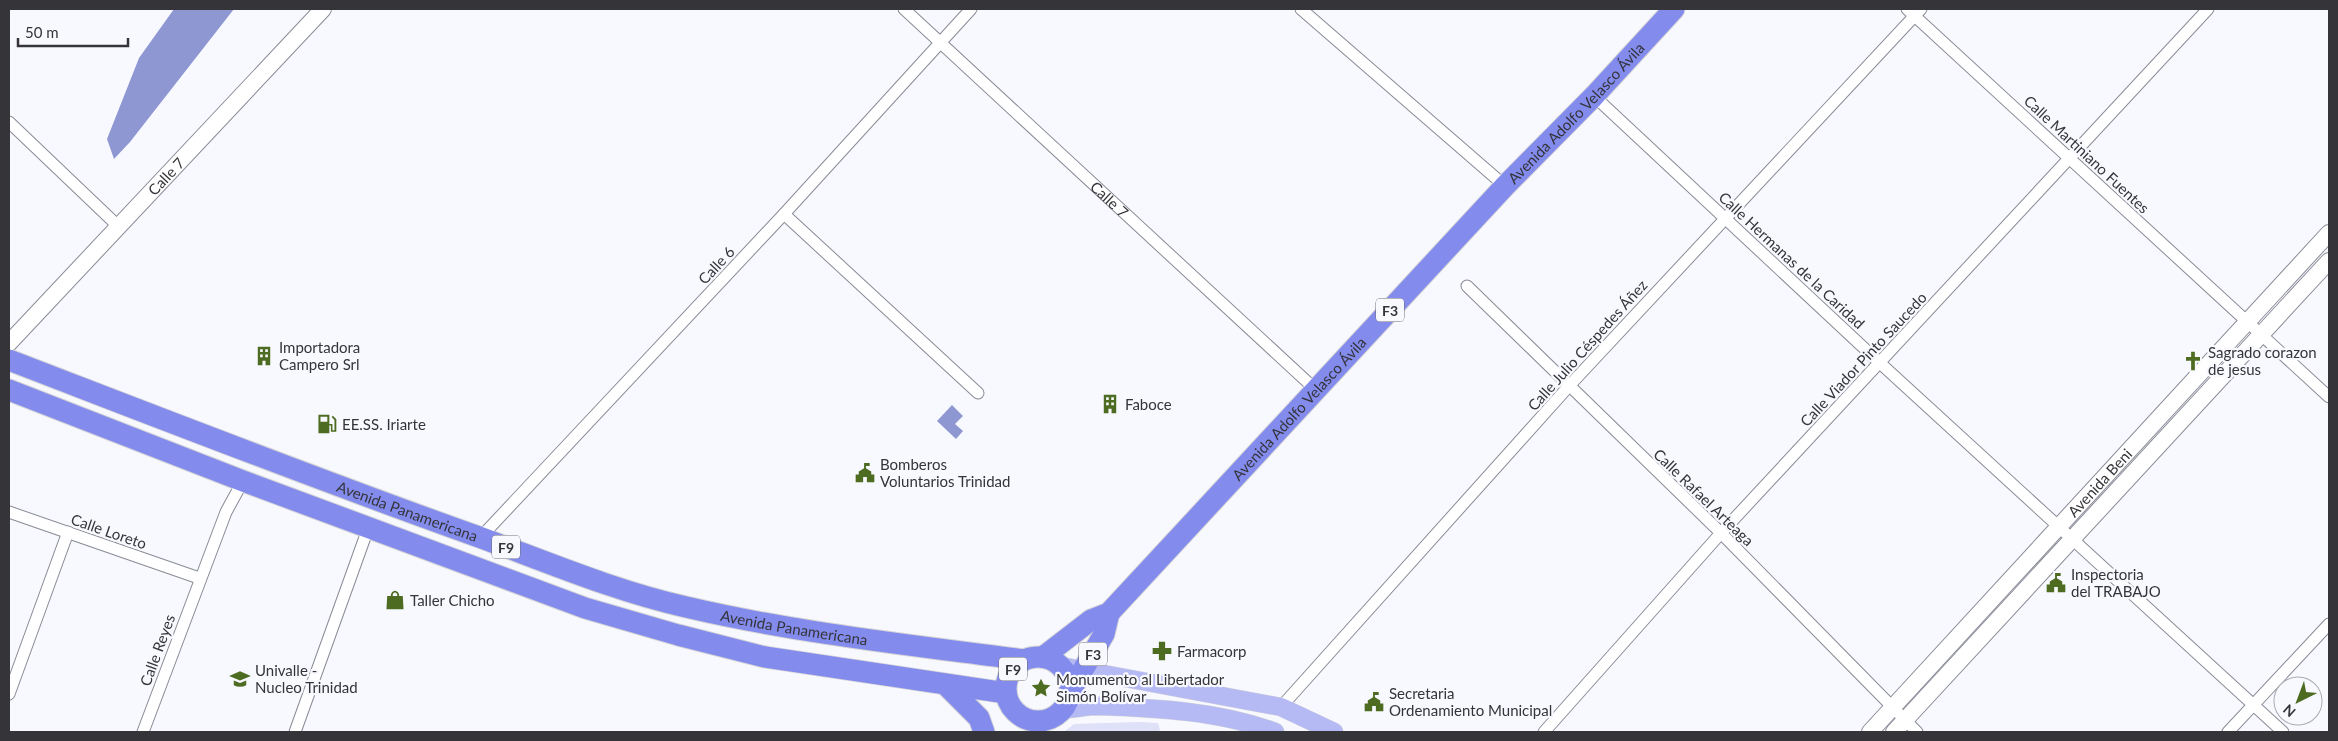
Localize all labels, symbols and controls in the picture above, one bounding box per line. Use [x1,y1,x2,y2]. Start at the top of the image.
scale bar [18,15,128,47]
text: 50 m [25,23,59,41]
street label: Avenida Adolfo Velasco Ávila [1504,39,1648,187]
street label: Calle Martiniano Fuentes [2021,91,2153,217]
street label: Calle 7 [144,153,188,199]
street label: Calle 7 [1087,177,1132,221]
street label: Calle Hermanas de la Caridad [1715,188,1869,332]
street label: Calle 6 [694,242,738,288]
street label: Calle Julio Céspedes Áñez [1523,276,1651,414]
street label: Calle Viador Pinto Saucedo [1796,288,1930,430]
road number: F3 [1376,298,1404,322]
street label: Avenida Adolfo Velasco Ávila [1228,333,1370,484]
place label: Importadora Campero Srl [279,338,360,373]
place label: Sagrado corazon de jesus [2208,343,2317,378]
building icon: Importadora Campero Srl [253,345,275,367]
church icon: Sagrado corazon de jesus [2182,350,2204,372]
building icon: Faboce [1099,393,1121,415]
place label: Faboce [1125,395,1172,413]
fuel station icon: EE.SS. Iriarte [316,413,338,435]
place label: EE.SS. Iriarte [342,415,426,433]
street label: Calle Rafael Arteaga [1650,445,1758,549]
street label: Avenida Beni [2064,445,2135,520]
place label: Bomberos Voluntarios Trinidad [880,455,1010,490]
public building icon: Bomberos Voluntarios Trinidad [854,462,876,484]
street label: Avenida Panamericana [334,477,480,545]
street label: Calle Loreto [69,510,149,552]
road number: F9 [492,536,520,558]
place label: Inspectoria del TRABAJO [2071,565,2161,600]
public building icon: Inspectoria del TRABAJO [2045,572,2067,594]
shop icon: Taller Chicho [384,589,406,611]
place label: Taller Chicho [410,591,495,609]
street label: Avenida Panamericana [719,606,869,648]
street label: Calle Reyes [136,612,178,688]
pharmacy icon: Farmacorp [1151,640,1173,662]
road number: F3 [1079,642,1107,666]
place label: Farmacorp [1177,642,1247,660]
road number: F9 [999,658,1027,681]
place label: Univalle - Nucleo Trinidad [255,661,358,696]
school or university icon: Univalle - Nucleo Trinidad [229,668,251,690]
place label: Monumento al Libertador Simón Bolívar [1056,670,1225,705]
north arrow [2273,676,2323,726]
place icon: Monumento al Libertador Simón Bolívar [1030,677,1052,699]
place label: Secretaria Ordenamiento Municipal [1389,684,1552,719]
public building icon: Secretaria Ordenamiento Municipal [1363,691,1385,713]
text: N [2279,701,2299,721]

